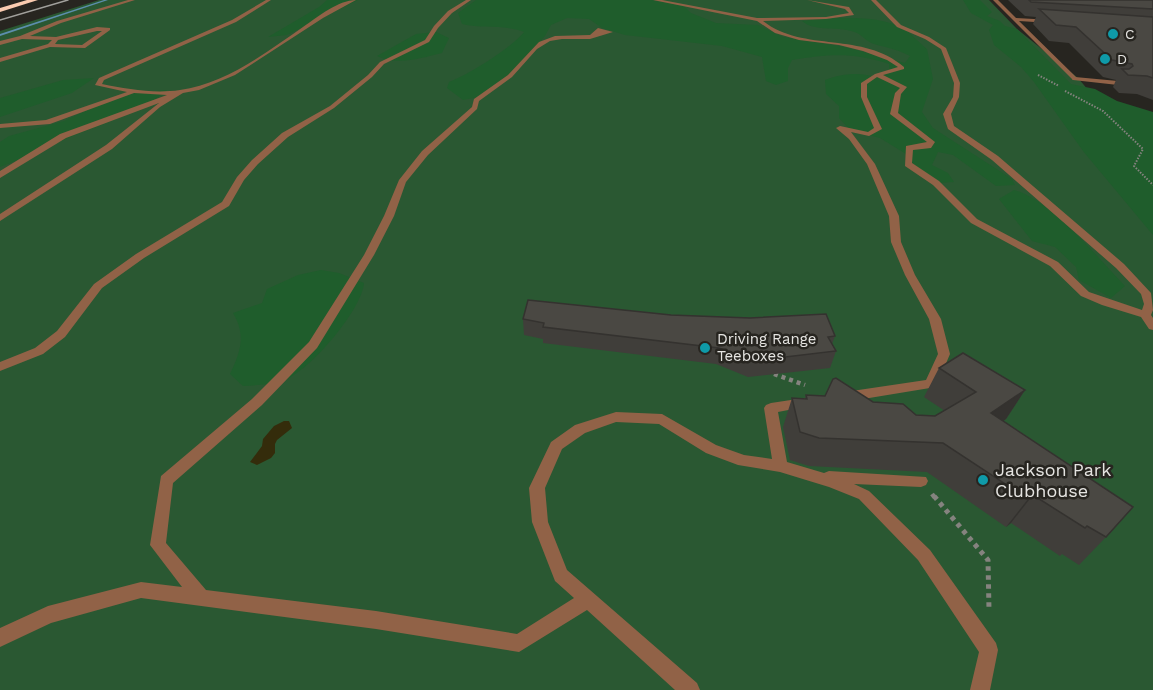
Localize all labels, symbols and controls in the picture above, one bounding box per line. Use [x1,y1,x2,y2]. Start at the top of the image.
place label: C [1125,26,1135,42]
marker: C [1106,27,1120,41]
place label: D [1117,51,1127,67]
marker: D [1098,52,1112,66]
place label: Driving Range Teeboxes [717,330,816,365]
marker: Driving Range Teeboxes [698,341,712,355]
place label: Jackson Park Clubhouse [995,459,1111,501]
marker: Jackson Park Clubhouse [976,473,990,487]

